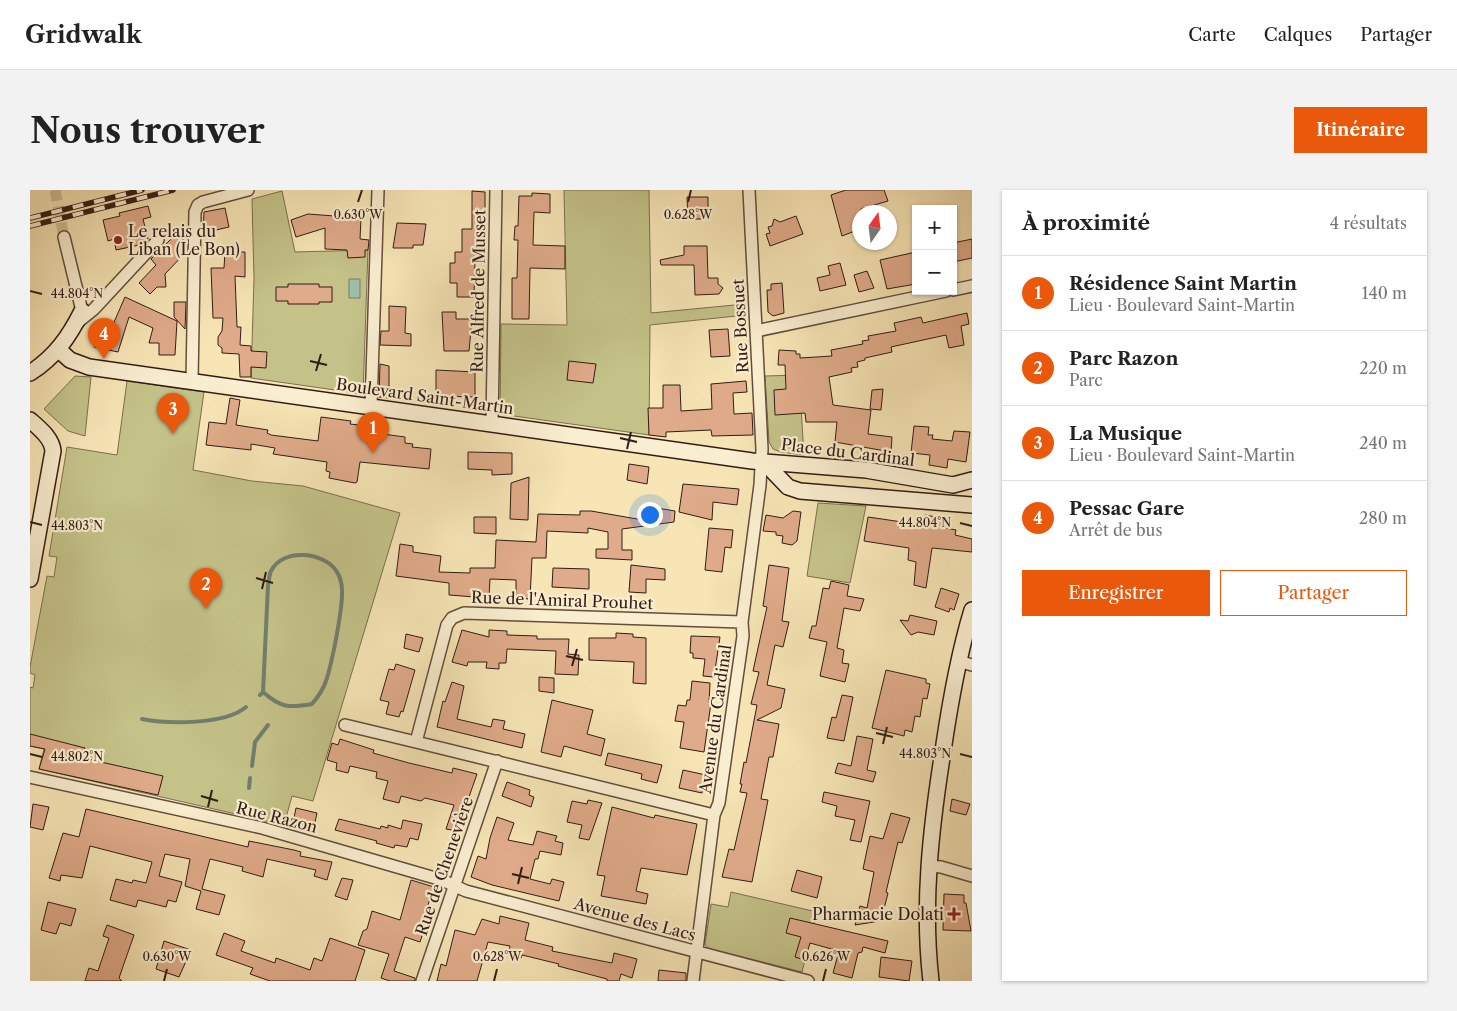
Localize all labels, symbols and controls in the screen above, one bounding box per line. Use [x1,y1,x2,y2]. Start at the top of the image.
text: Gridwalk [25,20,142,49]
text: Carte [1188,24,1236,46]
text: Calques [1264,24,1332,46]
text: Partager [1360,24,1432,46]
button: Itinéraire [1294,107,1427,153]
text: Nous trouver [30,109,265,152]
north arrow [852,205,897,250]
map controls [912,205,957,295]
button: + [912,205,957,250]
text: 0.630°W [334,207,383,222]
text: 0.628°W [664,207,713,222]
street label: Rue Alfred de Musset [467,209,489,373]
text: À proximité [1022,210,1150,235]
text: 4 résultats [1330,213,1407,233]
place label: Le relais du Liban (Le Bon) [128,221,240,259]
marker: Le relais du Liban (Le Bon) [112,234,124,246]
button: − [912,250,957,295]
text: Résidence Saint Martin [1069,272,1297,295]
street label: Rue Bossuet [728,278,752,374]
text: 1 [1034,283,1042,303]
text: 140 m [1362,283,1407,303]
text: 44.804°N [51,286,103,301]
text: Lieu · Boulevard Saint-Martin [1069,295,1295,315]
pin: 4 [88,318,120,359]
text: Parc Razon [1069,347,1178,370]
text: 2 [1033,358,1043,378]
text: 220 m [1359,358,1407,378]
text: Parc [1069,370,1103,390]
street label: Boulevard Saint-Martin [335,374,515,418]
pin: 3 [157,393,189,434]
pin: 1 [357,412,389,453]
text: La Musique [1069,422,1182,445]
text: 3 [1033,433,1043,453]
text: 240 m [1359,433,1407,453]
street label: Place du Cardinal [780,434,916,470]
text: Lieu · Boulevard Saint-Martin [1069,445,1295,465]
text: Pessac Gare [1069,497,1184,520]
your location [637,502,663,528]
text: 4 [1033,508,1043,528]
text: 280 m [1359,508,1407,528]
text: 44.804°N [899,515,951,530]
text: 44.803°N [51,518,103,533]
text: Arrêt de bus [1069,520,1162,540]
pin: 2 [190,568,222,609]
button: Enregistrer [1022,570,1210,616]
button: Partager [1220,570,1407,616]
street label: Rue de l'Amiral Prouhet [471,587,654,613]
street label: Avenue du Cardinal [695,643,735,796]
text: 44.803°N [899,746,951,761]
text: 44.802°N [51,749,103,764]
street label: Rue de Chenevière [411,794,477,938]
street label: Rue Razon [234,797,320,837]
street label: Avenue des Lacs [571,893,698,945]
place label: Pharmacie Dolati [812,904,944,924]
marker: Pharmacie Dolati [948,908,960,920]
text: 0.630°W [143,949,192,964]
text: 0.628°W [473,949,522,964]
text: 0.626°W [802,949,851,964]

